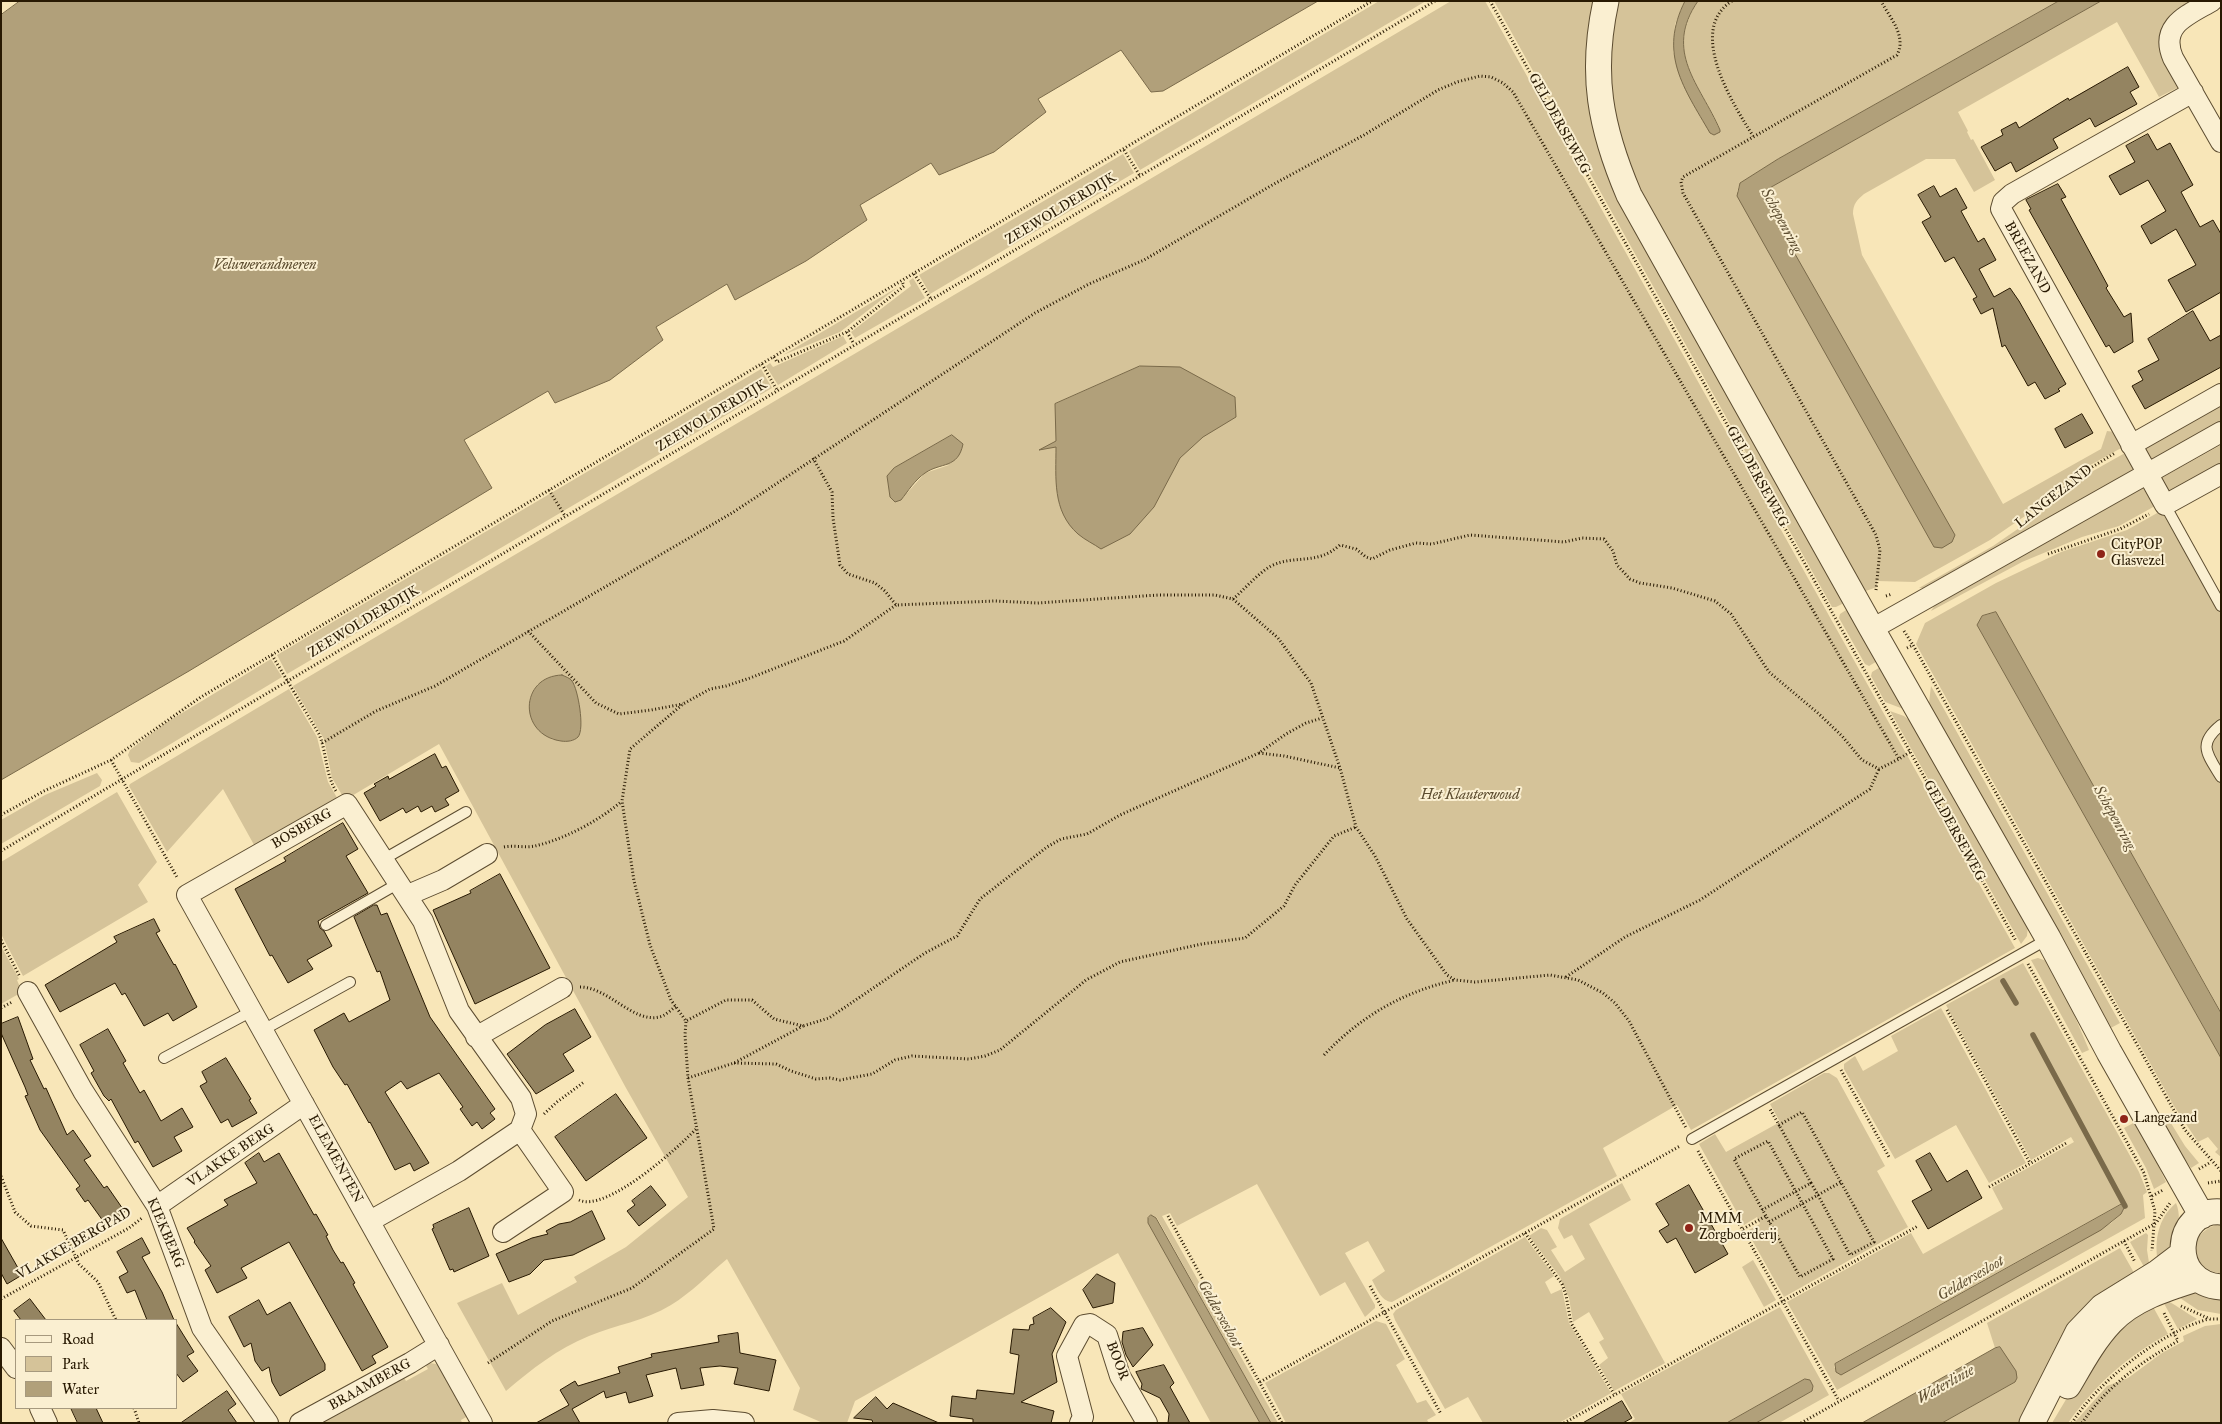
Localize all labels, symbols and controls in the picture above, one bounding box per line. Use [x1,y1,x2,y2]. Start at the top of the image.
street label: GELDERSEWEG [1524,71,1594,177]
street label: ZEEWOLDERDIJK [1003,169,1119,249]
water label: Schepenring [1756,185,1806,257]
street label: BREEZAND [2000,219,2054,297]
park label: Veluwerandmeren [214,258,316,274]
street label: ZEEWOLDERDIJK [654,376,770,456]
street label: GELDERSEWEG [1722,424,1792,530]
street label: LANGEZAND [2012,462,2096,532]
place label: CityPOP Glasvezel [2111,538,2165,570]
marker: CityPOP Glasvezel [2095,548,2107,560]
street label: ZEEWOLDERDIJK [306,582,422,662]
street label: GELDERSEWEG [1919,778,1989,884]
water label: Schepenring [2089,783,2139,853]
park label: Het Klauterwoud [1421,788,1519,804]
street label: BOSBERG [269,805,335,853]
place label: Langezand [2134,1111,2197,1127]
street label: ELEMENTEN [304,1112,366,1206]
marker: Langezand [2118,1113,2130,1125]
street label: VLAKKE BERG [184,1121,278,1191]
street label: KIEKBERG [143,1195,187,1271]
street label: VLAKKE BERGPAD [14,1204,134,1284]
place label: MMM Zorgboerderij [1699,1212,1777,1244]
marker: MMM Zorgboerderij [1683,1222,1695,1234]
water label: Geldersesloot [1935,1253,2007,1305]
water label: Geldersesloot [1193,1277,1245,1351]
legend [15,1319,178,1409]
text: Road [62,1330,94,1348]
street label: BOOR [1102,1339,1132,1383]
text: Park [62,1355,89,1373]
street label: BRAAMBERG [326,1356,414,1414]
water label: Waterlinie [1914,1362,1978,1408]
text: Water [62,1380,99,1398]

